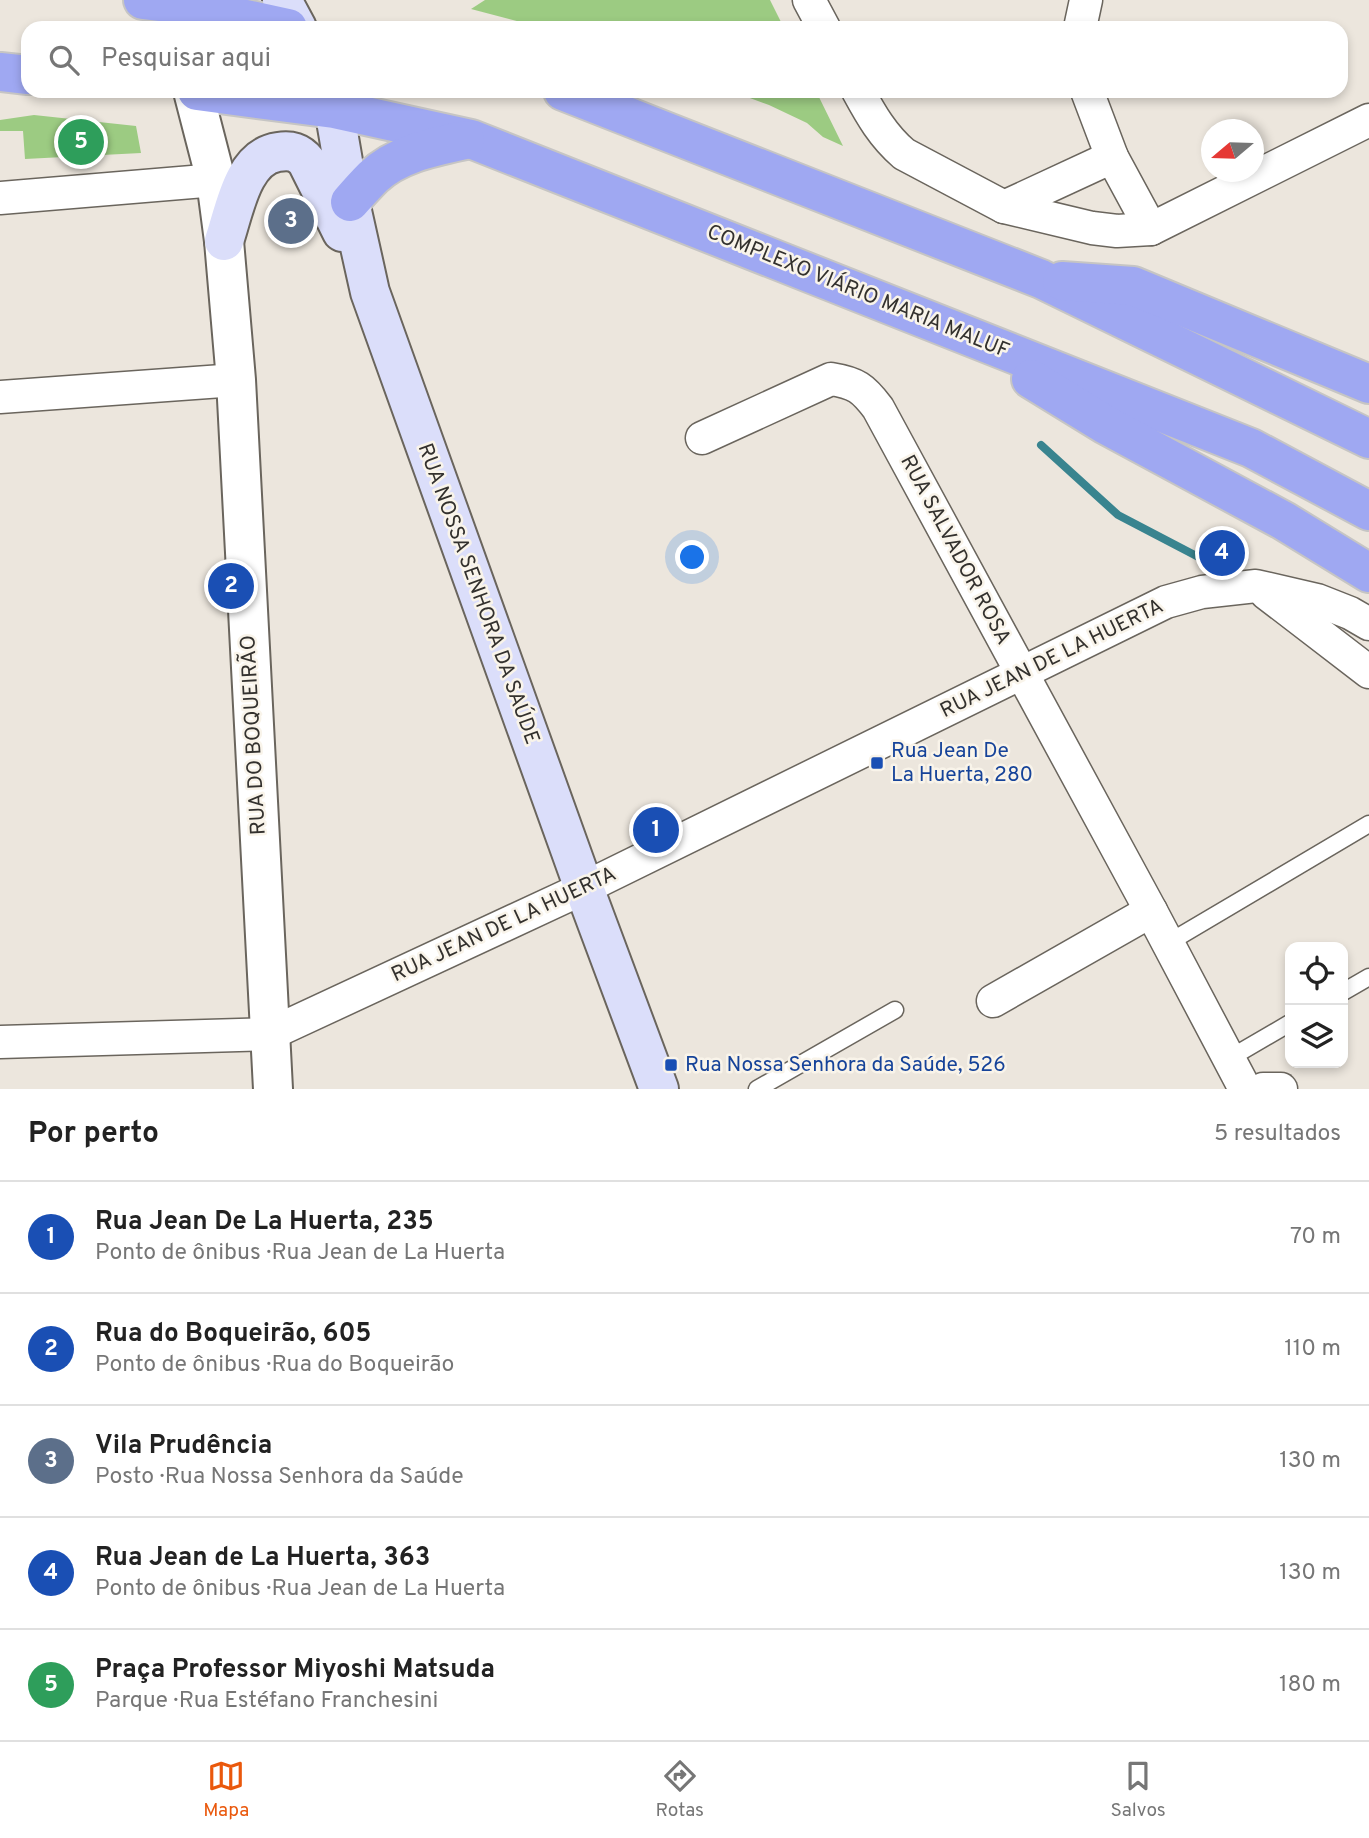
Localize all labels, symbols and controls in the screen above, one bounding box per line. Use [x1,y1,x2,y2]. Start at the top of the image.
search box [21,21,1348,98]
icon: search [45,41,83,79]
text: Pesquisar aqui [101,43,271,76]
pin: 5 [58,116,104,168]
north arrow [1201,119,1264,182]
pin: 3 [268,195,314,247]
street label: COMPLEXO VIÁRIO MARIA MALUF [703,218,1014,365]
street label: RUA NOSSA SENHORA DA SAÚDE [411,439,546,748]
street label: RUA SALVADOR ROSA [894,451,1016,649]
pin: 4 [1199,527,1245,579]
your location [675,540,709,574]
pin: 2 [208,560,254,612]
street label: RUA JEAN DE LA HUERTA [936,593,1168,725]
street label: RUA DO BOQUEIRÃO [235,634,273,836]
place label: Rua Jean De La Huerta, 280 [891,738,1033,789]
marker: Rua Jean De La Huerta, 280 [869,755,885,771]
pin: 1 [633,804,679,856]
street label: RUA JEAN DE LA HUERTA [387,861,621,989]
map controls [1285,942,1348,1068]
button: locate [1285,942,1348,1005]
button: layers [1285,1005,1348,1068]
place label: Rua Nossa Senhora da Saúde, 526 [685,1052,1006,1079]
marker: Rua Nossa Senhora da Saúde, 526 [663,1057,679,1073]
text: Por perto [28,1116,159,1153]
text: 5 resultados [1214,1120,1341,1149]
text: Rua Jean De La Huerta, 235 [95,1206,434,1239]
text: 1 [46,1223,56,1252]
text: 70 m [1290,1223,1341,1252]
text: Ponto de ônibus · Rua Jean de La Huerta [95,1239,505,1268]
text: Rua do Boqueirão, 605 [95,1318,371,1351]
text: 2 [44,1335,58,1364]
text: 110 m [1284,1335,1341,1364]
text: Ponto de ônibus · Rua do Boqueirão [95,1351,454,1380]
text: Vila Prudência [95,1430,272,1463]
text: 3 [44,1447,58,1476]
text: 130 m [1279,1447,1341,1476]
text: Posto · Rua Nossa Senhora da Saúde [95,1463,464,1492]
text: Rua Jean de La Huerta, 363 [95,1542,430,1575]
text: 4 [44,1559,58,1588]
text: 130 m [1279,1559,1341,1588]
text: Ponto de ônibus · Rua Jean de La Huerta [95,1575,505,1604]
text: Praça Professor Miyoshi Matsuda [95,1654,495,1687]
text: 5 [44,1671,58,1700]
text: 180 m [1279,1671,1341,1700]
text: Parque · Rua Estéfano Franchesini [95,1687,438,1716]
tab: Mapa [203,1757,249,1823]
tab: Rotas [656,1757,704,1823]
tab: Salvos [1110,1757,1166,1823]

